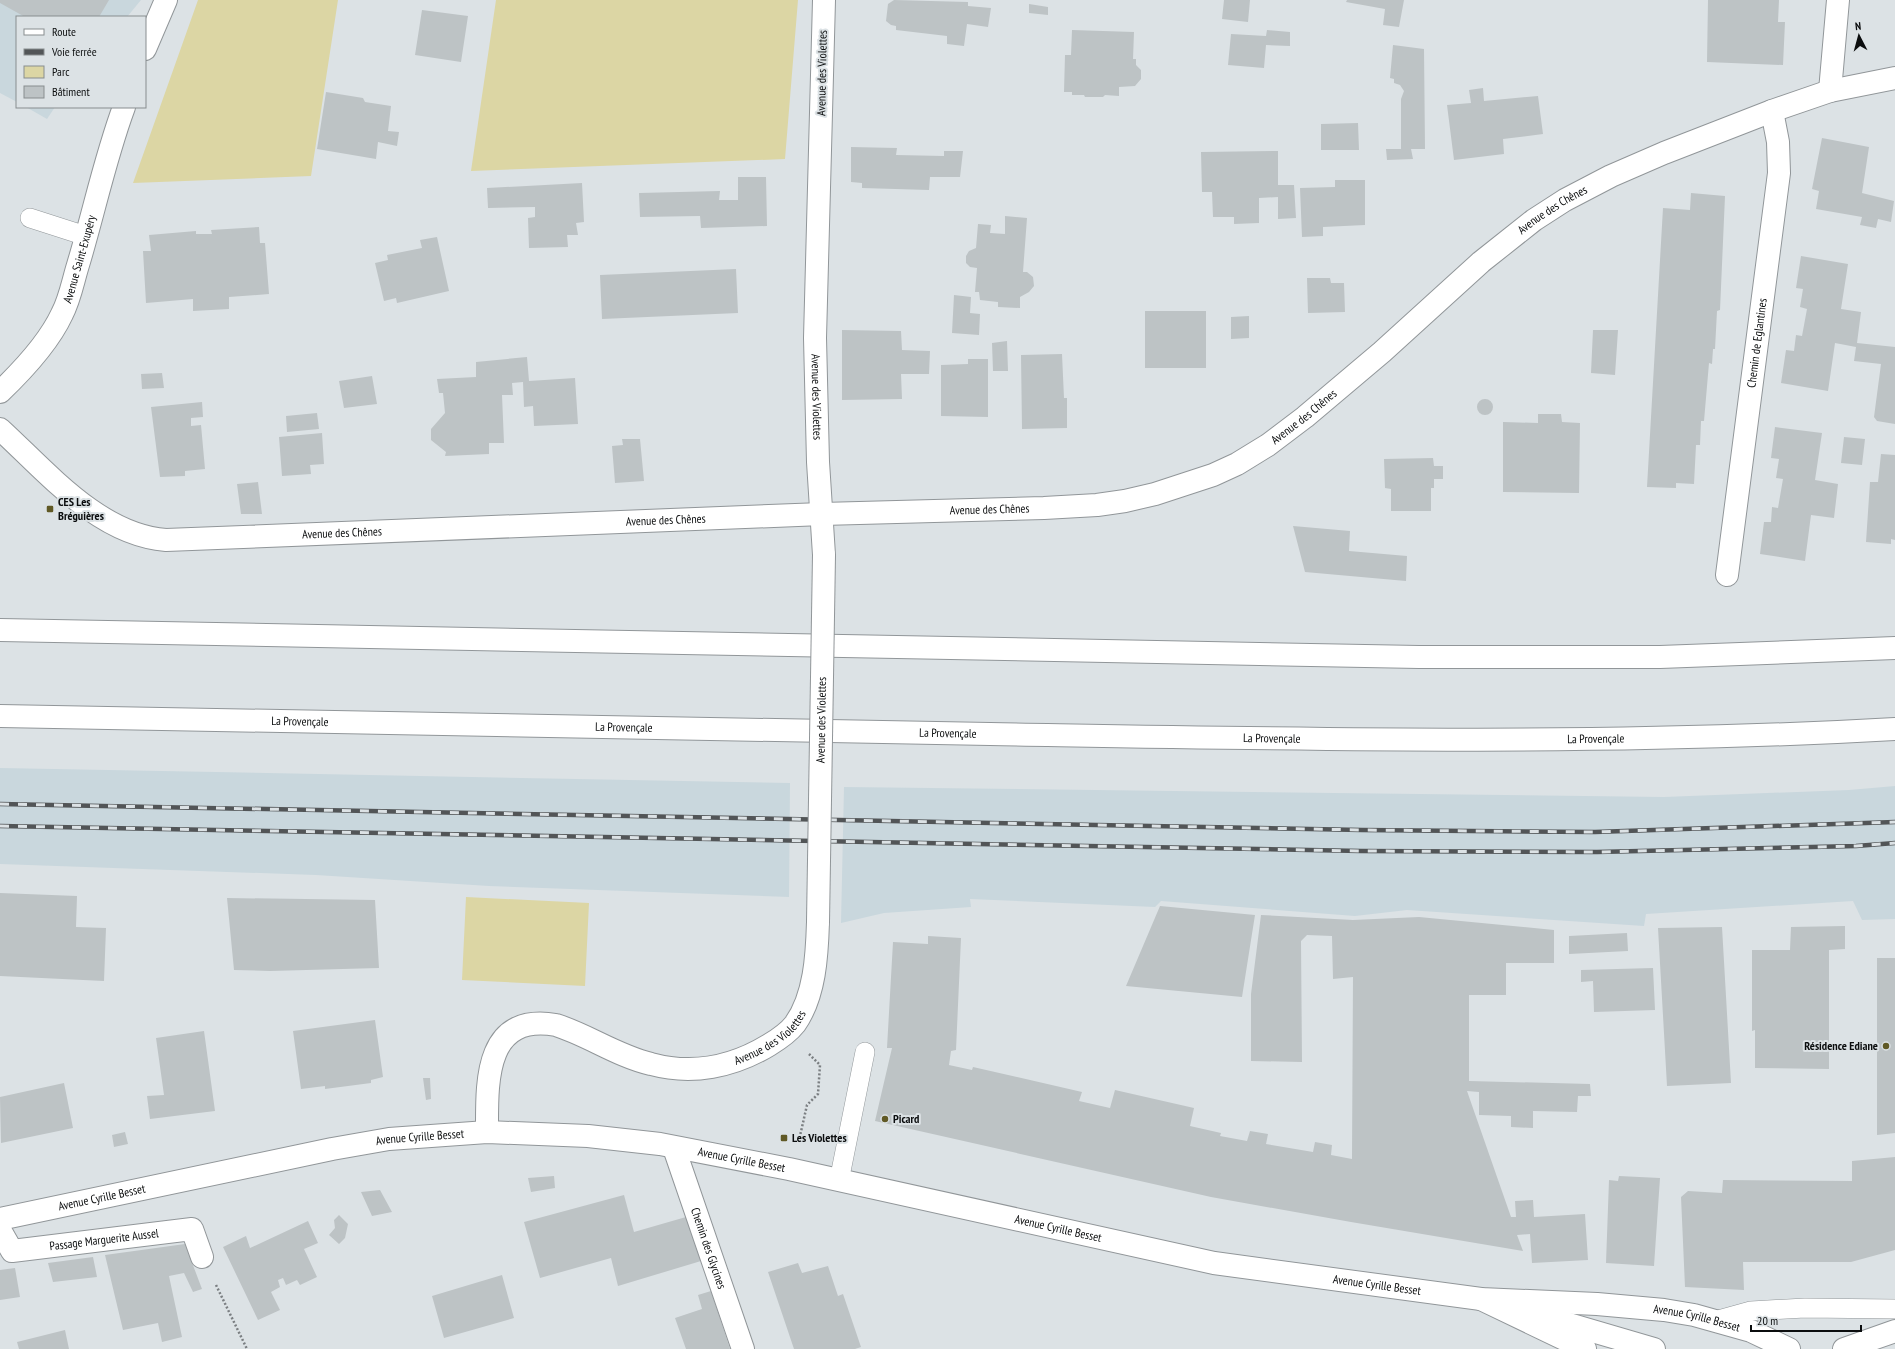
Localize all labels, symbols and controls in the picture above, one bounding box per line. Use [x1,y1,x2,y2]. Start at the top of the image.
legend [16,16,146,108]
north arrow [1839,16,1879,56]
text: N [1854,19,1862,33]
text: Route [52,24,76,39]
street label: Avenue des Violettes [813,30,830,116]
text: Voie ferrée [51,44,97,59]
text: Parc [52,64,70,79]
text: Bâtiment [52,84,90,99]
street label: Avenue des Chênes [1514,182,1590,237]
street label: Avenue Saint-Exupéry [60,213,99,305]
street label: Chemin de Eglantines [1743,297,1770,389]
street label: Avenue des Violettes [808,354,825,440]
street label: Avenue des Chênes [1268,386,1339,447]
place label: CES Les Bréguières [58,494,104,523]
street label: Avenue des Chênes [950,500,1030,518]
marker: CES Les Bréguières [45,504,55,514]
street label: Avenue des Chênes [626,511,706,529]
street label: Avenue des Chênes [302,523,382,542]
street label: Avenue des Violettes [813,677,829,763]
street label: La Provençale [271,713,329,729]
street label: La Provençale [595,719,653,735]
street label: La Provençale [919,725,977,741]
street label: La Provençale [1243,730,1301,746]
street label: La Provençale [1567,731,1625,746]
street label: Avenue des Violettes [732,1008,809,1068]
place label: Résidence Ediane [1804,1038,1878,1053]
marker: Résidence Ediane [1881,1041,1891,1051]
place label: Picard [893,1111,919,1126]
marker: Picard [880,1114,890,1124]
street label: Avenue Cyrille Besset [374,1126,465,1148]
place label: Les Violettes [792,1130,847,1145]
marker: Les Violettes [779,1133,789,1143]
street label: Avenue Cyrille Besset [697,1144,787,1175]
street label: Avenue Cyrille Besset [57,1180,147,1214]
street label: Chemin des Glycines [688,1205,730,1291]
street label: Avenue Cyrille Besset [1013,1211,1104,1245]
street label: Passage Marguerite Aussel [49,1225,160,1253]
street label: Avenue Cyrille Besset [1332,1271,1423,1298]
street label: Avenue Cyrille Besset [1653,1301,1743,1335]
scale bar [1751,1307,1861,1333]
text: 20 m [1757,1313,1778,1328]

